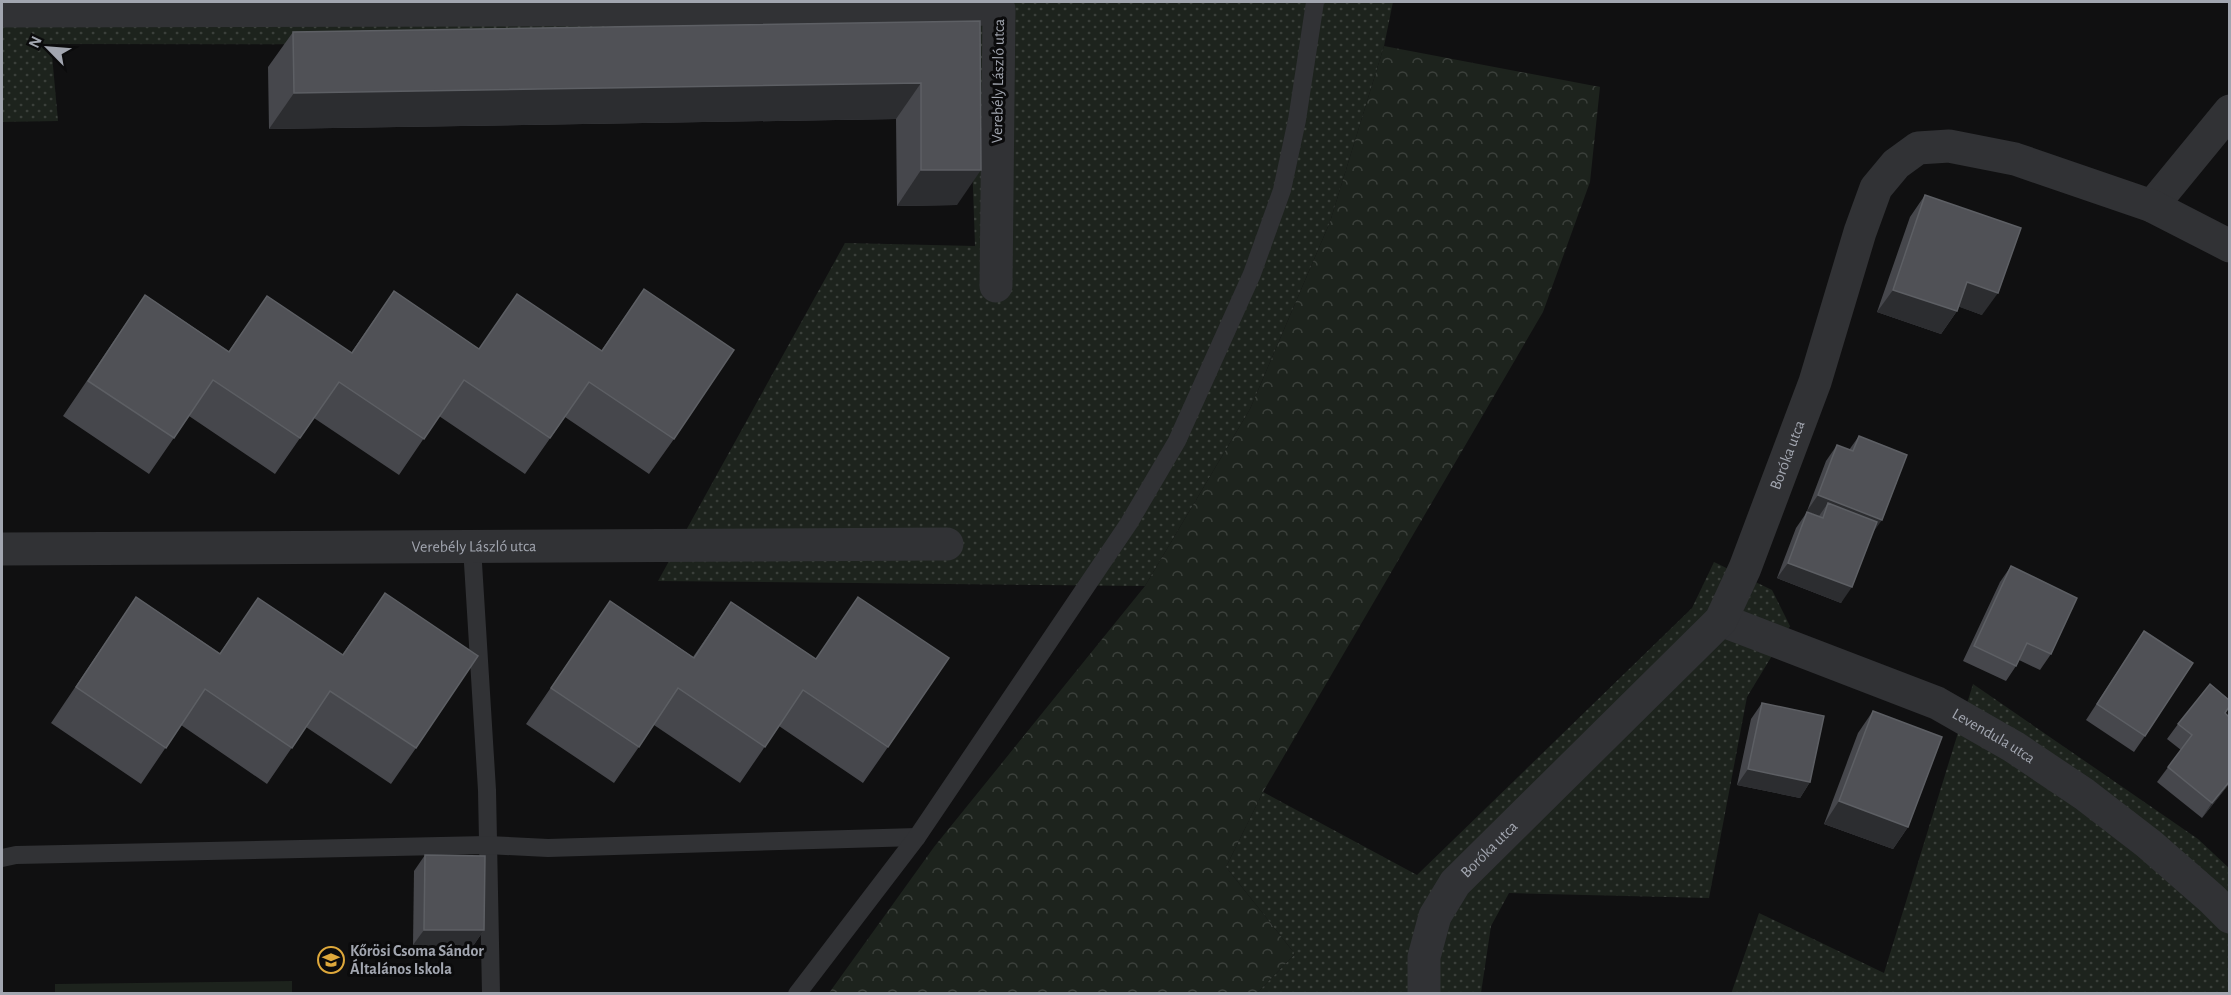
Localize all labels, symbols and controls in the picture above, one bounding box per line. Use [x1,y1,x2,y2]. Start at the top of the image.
north arrow [18,18,78,78]
street label: Verebély László utca [989,19,1008,143]
text: N [26,34,45,51]
street label: Boróka utca [1767,418,1808,492]
street label: Verebély László utca [412,538,536,556]
street label: Levendula utca [1950,706,2038,767]
street label: Boróka utca [1458,818,1521,881]
place label: Kőrösi Csoma Sándor Általános Iskola [350,943,484,977]
school or university icon: Kőrösi Csoma Sándor Általános Iskola [316,945,346,975]

